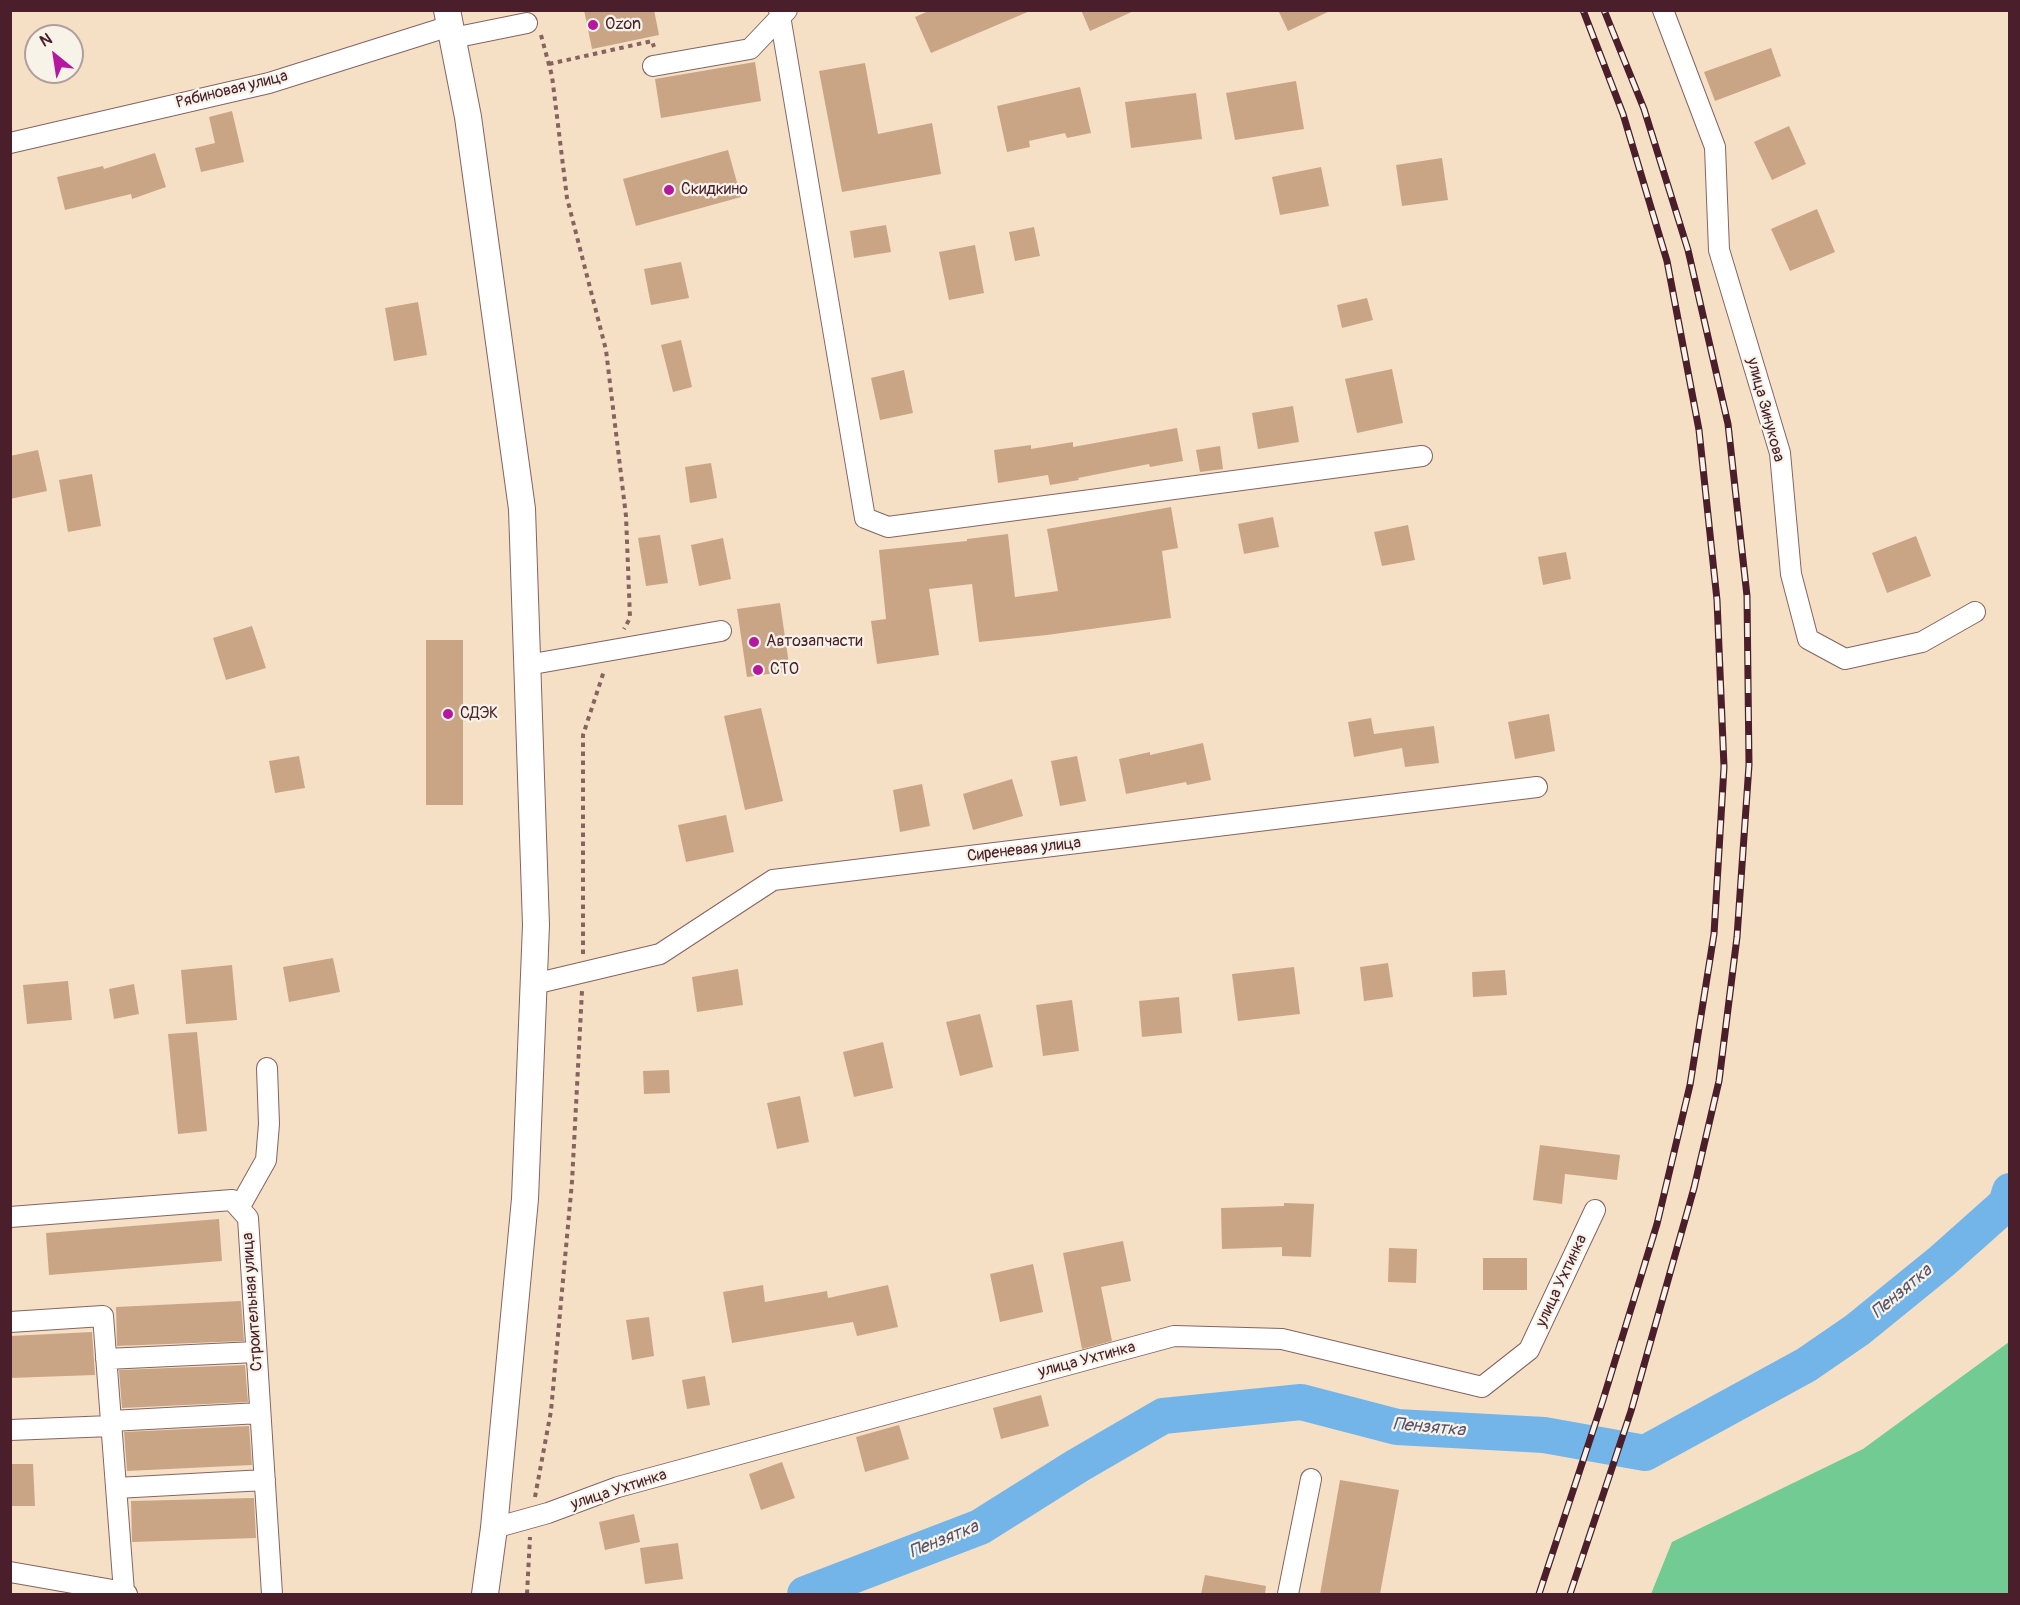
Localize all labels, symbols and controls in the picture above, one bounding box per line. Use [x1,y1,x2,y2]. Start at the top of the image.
place label: Ozon [605,15,641,35]
marker: Ozon [586,18,600,32]
north arrow [24,24,84,84]
text: N [36,29,56,52]
street label: Рябиновая улица [174,67,290,113]
place label: Скидкино [681,180,748,200]
marker: Скидкино [662,183,676,197]
street label: улица Зинукова [1742,356,1788,464]
place label: Автозапчасти [766,632,863,652]
marker: Автозапчасти [747,635,761,649]
place label: СТО [770,660,799,680]
marker: СТО [751,663,765,677]
place label: СДЭК [460,704,498,724]
marker: СДЭК [441,707,455,721]
street label: Сиреневая улица [966,833,1082,867]
street label: Строительная улица [239,1232,267,1372]
street label: улица Ухтинка [1532,1232,1592,1330]
water label: Пензятка [1867,1260,1937,1324]
street label: улица Ухтинка [1036,1338,1138,1382]
water label: Пензятка [1392,1414,1466,1442]
street label: улица Ухтинка [569,1465,669,1515]
water label: Пензятка [906,1516,982,1564]

